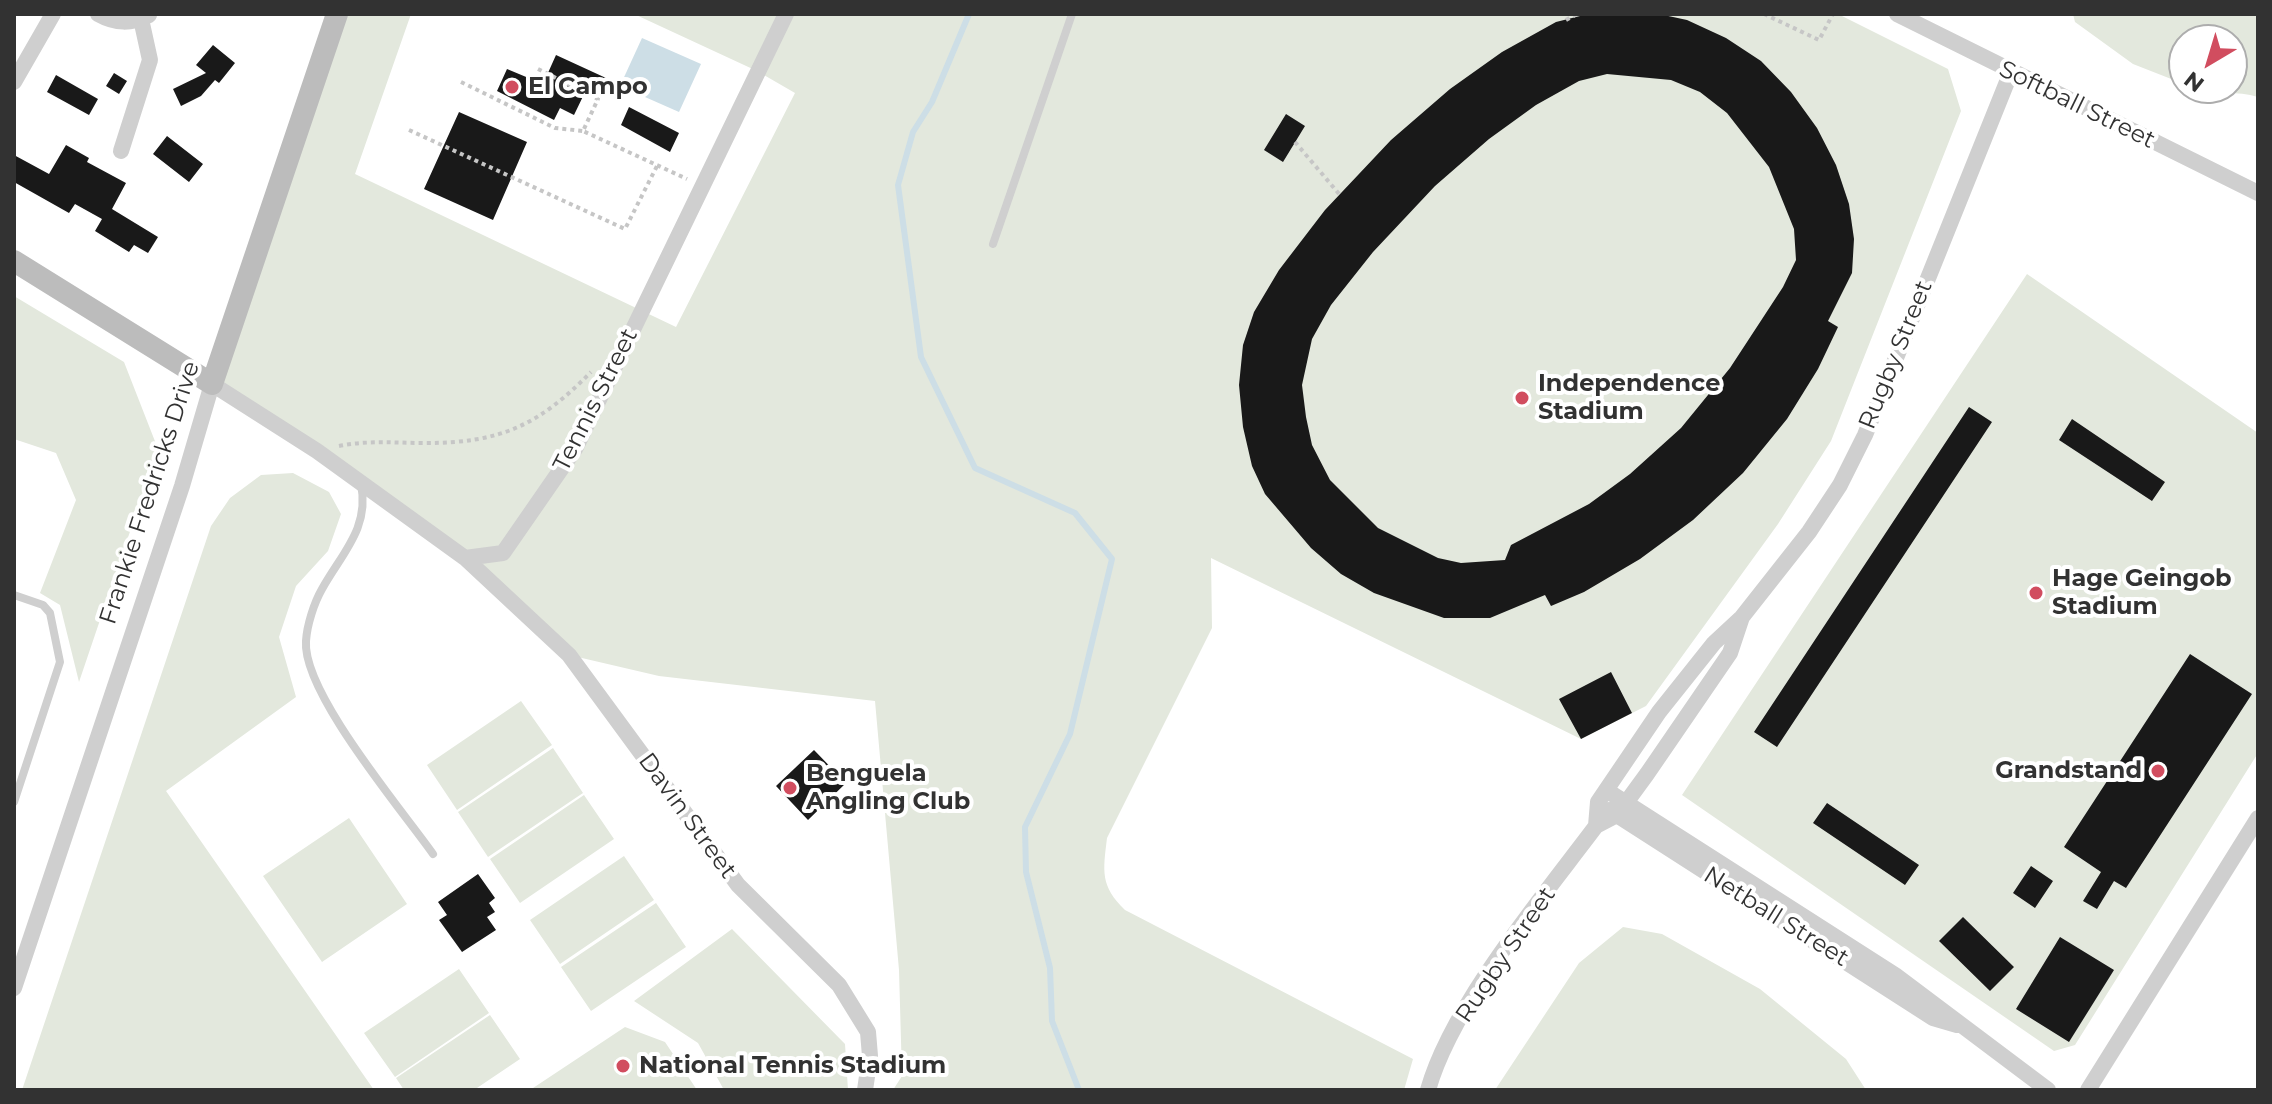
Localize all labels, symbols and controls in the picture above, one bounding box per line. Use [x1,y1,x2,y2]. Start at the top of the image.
north arrow [2168,24,2248,104]
street label: Softball Street [1994,55,2160,155]
text: N [2179,66,2209,98]
place label: El Campo [528,73,648,101]
marker: El Campo [503,78,521,96]
street label: Rugby Street [1853,276,1939,434]
street label: Tennis Street [548,324,644,476]
street label: Frankie Fredricks Drive [94,358,206,628]
place label: Independence Stadium [1538,370,1720,426]
marker: Independence Stadium [1513,389,1531,407]
place label: Hage Geingob Stadium [2052,565,2232,621]
marker: Hage Geingob Stadium [2027,584,2045,602]
street label: Davin Street [632,748,742,884]
place label: Grandstand [1995,757,2142,785]
place label: Benguela Angling Club [806,760,970,816]
marker: Grandstand [2149,762,2167,780]
marker: Benguela Angling Club [781,779,799,797]
street label: Netball Street [1698,861,1854,973]
street label: Rugby Street [1450,882,1562,1028]
place label: National Tennis Stadium [639,1052,946,1080]
marker: National Tennis Stadium [614,1057,632,1075]

